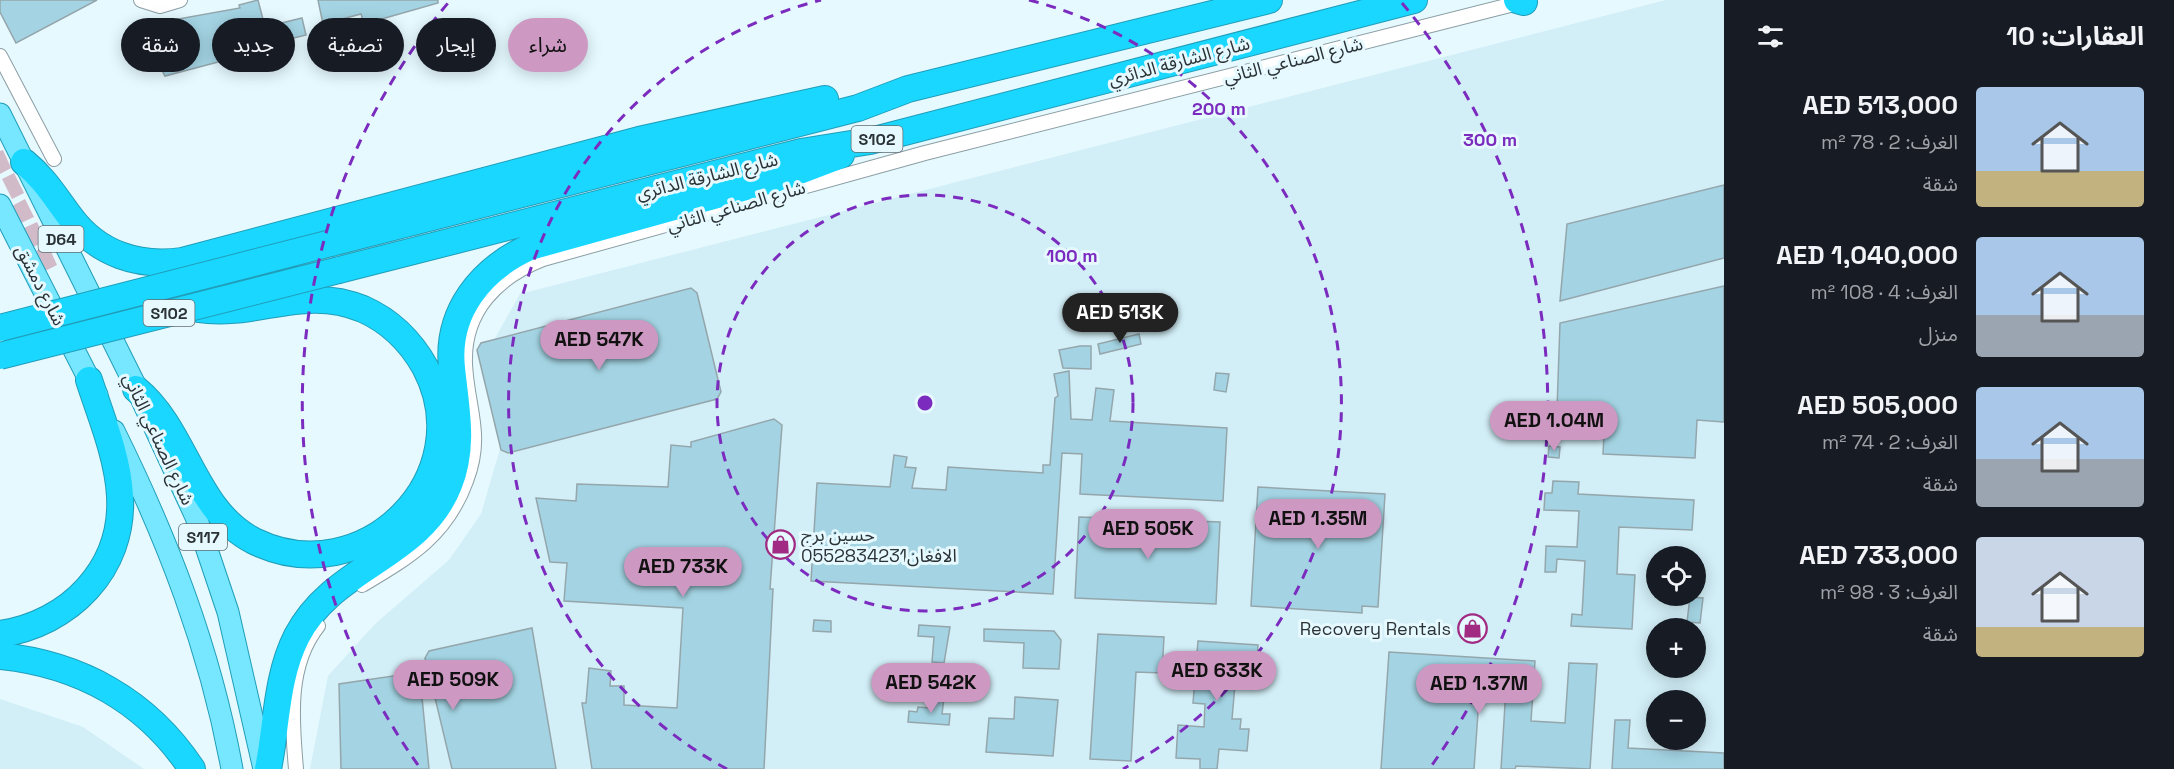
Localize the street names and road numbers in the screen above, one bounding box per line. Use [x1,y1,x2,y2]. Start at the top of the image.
street label: شارع الشارقة الدائري [1106,31,1253,94]
street label: شارع الصناعي الثاني [1221,32,1366,91]
road number: S102 [852,126,902,152]
street label: شارع الشارقة الدائري [634,147,781,208]
street label: شارع الصناعي الثاني [664,175,809,240]
road number: D64 [38,226,84,252]
street label: شارع دمشق [8,241,71,331]
road number: S102 [144,300,195,326]
street label: شارع الصناعي الثاني [116,369,200,510]
road number: S117 [179,524,227,550]

